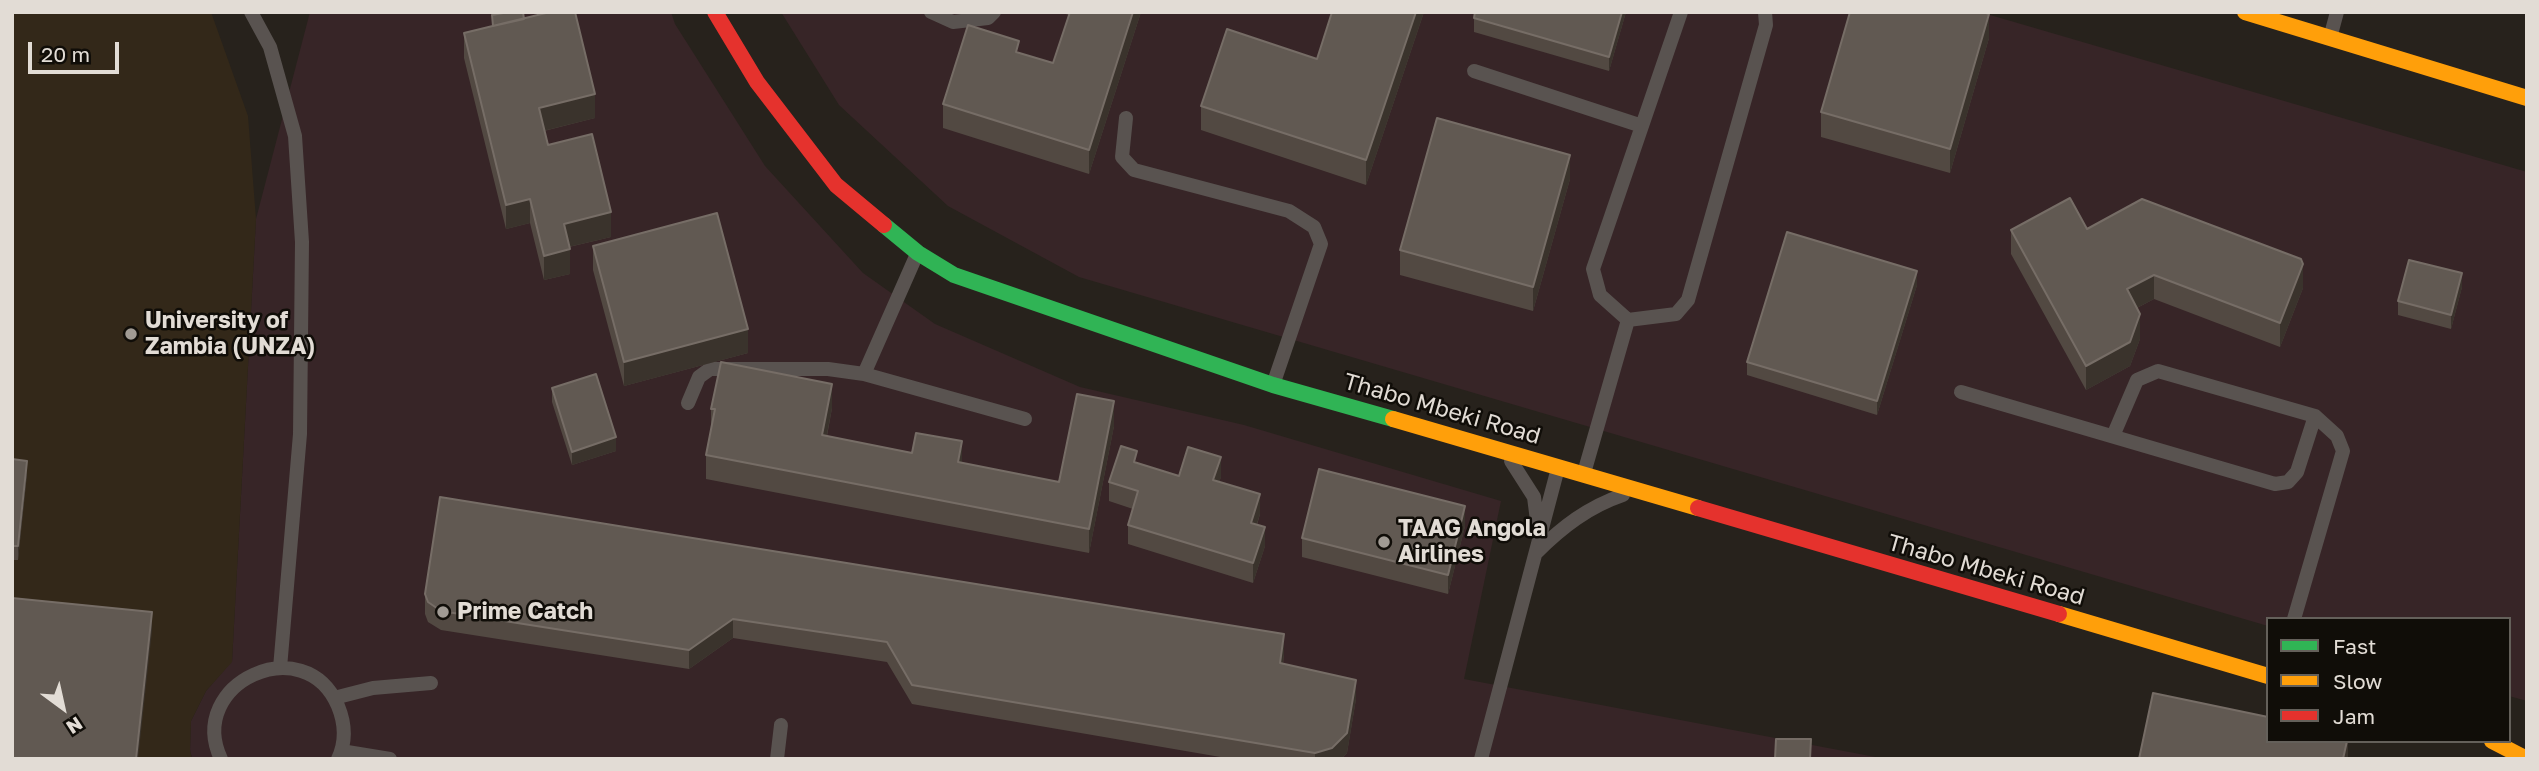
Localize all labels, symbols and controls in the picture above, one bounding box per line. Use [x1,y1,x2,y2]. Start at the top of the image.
scale bar [32,28,122,72]
text: 20 m [41,41,90,67]
place label: University of Zambia (UNZA) [145,307,315,361]
marker: University of Zambia (UNZA) [123,326,139,342]
street label: Thabo Mbeki Road [1340,368,1544,450]
place label: TAAG Angola Airlines [1398,515,1546,569]
street label: Thabo Mbeki Road [1884,529,2088,611]
marker: TAAG Angola Airlines [1376,534,1392,550]
place label: Prime Catch [457,598,593,626]
marker: Prime Catch [435,604,451,620]
legend [2266,617,2511,743]
text: Fast [2333,633,2376,659]
text: Slow [2333,668,2382,694]
north arrow [28,673,98,743]
text: Jam [2333,703,2375,729]
text: N [62,712,87,740]

